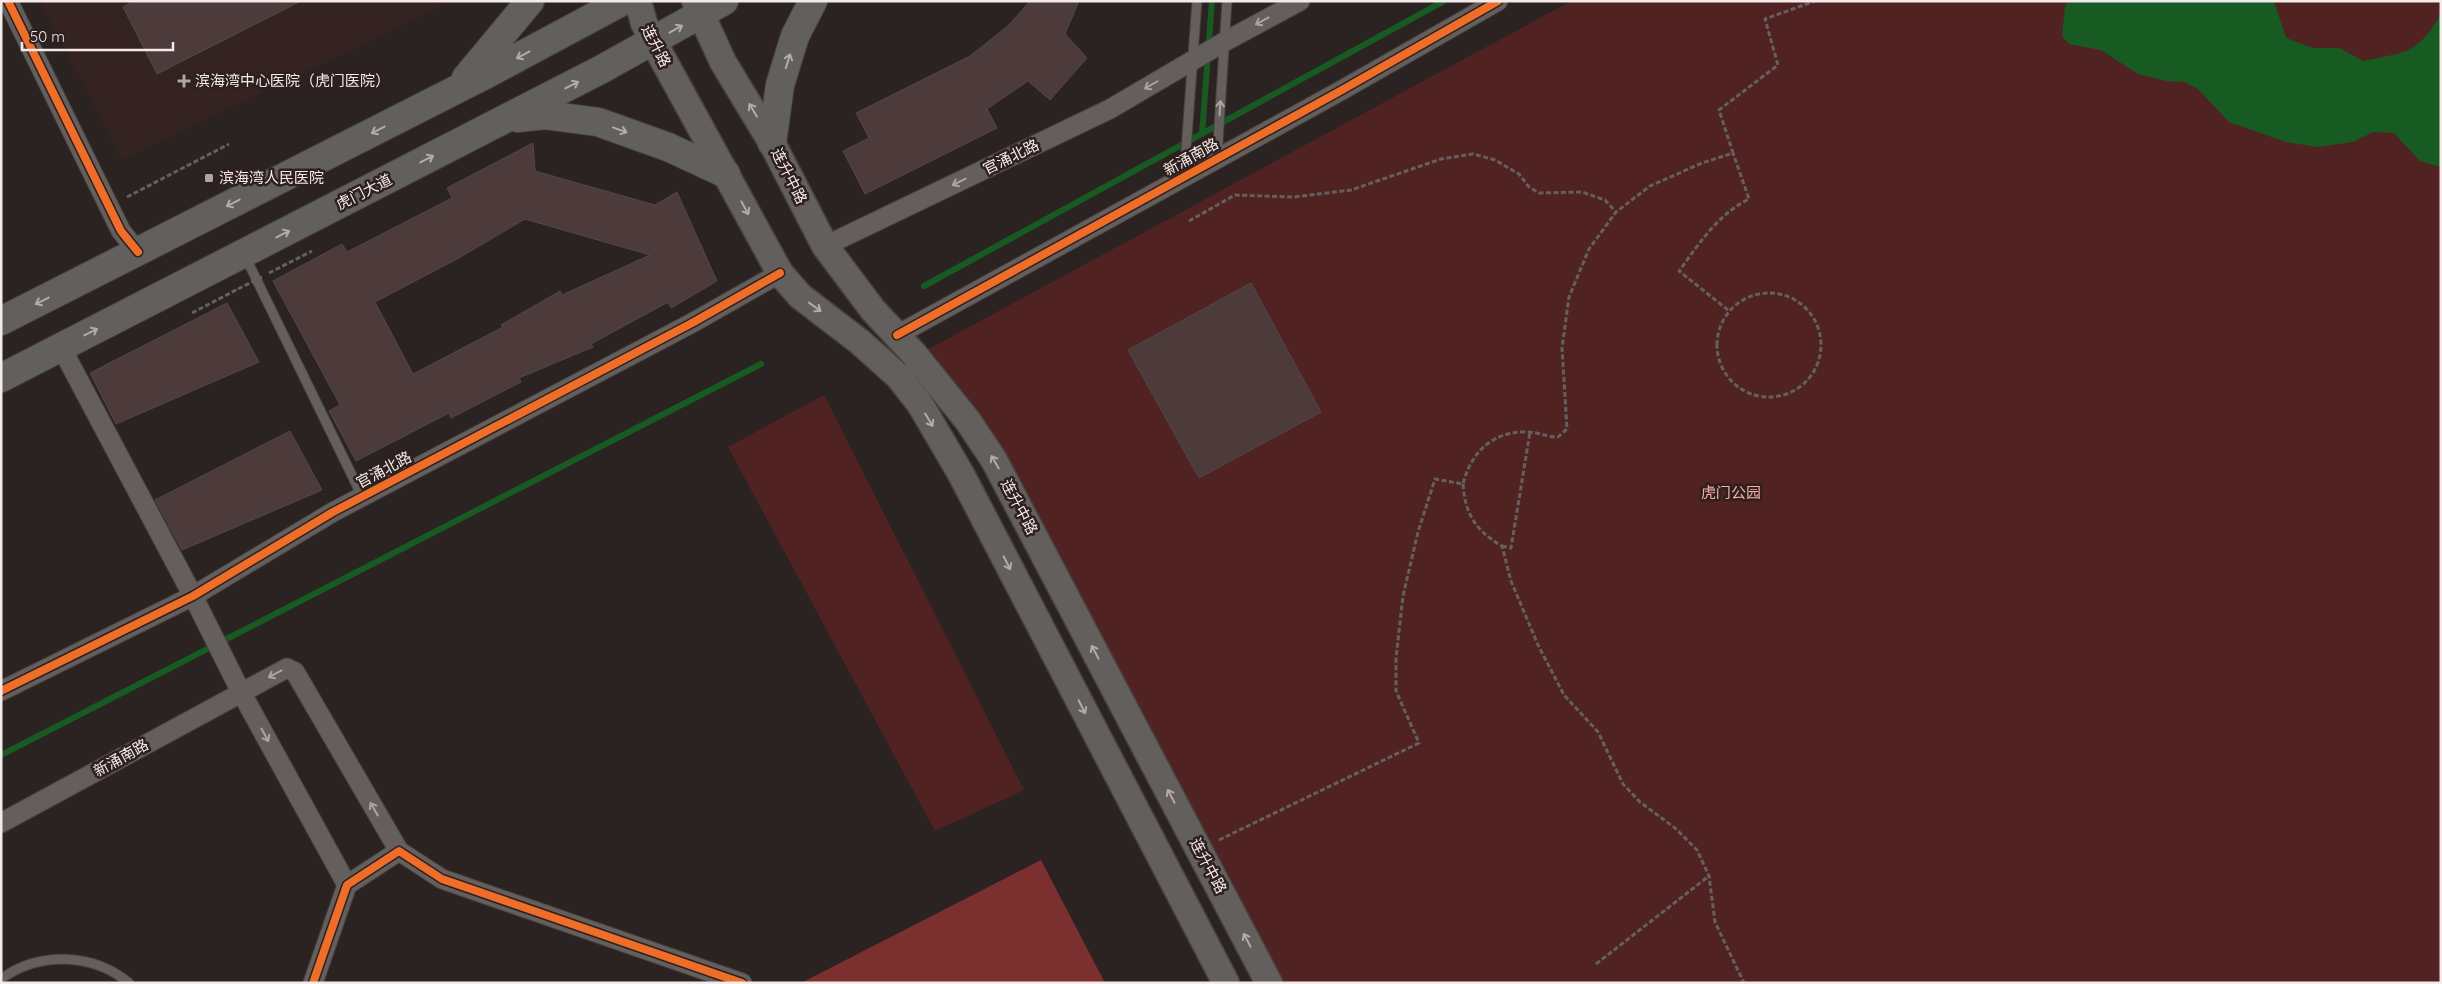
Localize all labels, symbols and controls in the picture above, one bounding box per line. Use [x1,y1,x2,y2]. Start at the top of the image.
one-way arrow [1255,17,1270,27]
scale bar [22,20,174,52]
street label: 连升路 [638,21,675,70]
one-way arrow [668,23,682,33]
text: 50 m [30,27,65,46]
one-way arrow [515,50,530,60]
one-way arrow [783,53,793,69]
place label: 滨海湾中心医院（虎门医院） [195,71,390,90]
marker: 滨海湾中心医院（虎门医院） [177,74,191,88]
one-way arrow [564,80,579,89]
one-way arrow [1143,80,1158,90]
one-way arrow [1216,100,1225,116]
one-way arrow [747,104,757,118]
one-way arrow [371,126,386,135]
one-way arrow [611,126,627,135]
street label: 新涌南路 [1160,134,1222,179]
street label: 官涌北路 [980,135,1042,178]
street label: 连升中路 [767,145,812,207]
one-way arrow [419,154,434,163]
place label: 滨海湾人民医院 [219,168,324,187]
street label: 虎门大道 [333,169,395,214]
marker: 滨海湾人民医院 [203,172,215,184]
one-way arrow [952,178,967,187]
one-way arrow [226,198,241,208]
one-way arrow [740,201,750,216]
one-way arrow [275,229,290,238]
one-way arrow [35,297,50,306]
one-way arrow [808,301,821,312]
one-way arrow [84,326,99,336]
one-way arrow [925,413,935,427]
street label: 官涌北路 [353,447,415,492]
one-way arrow [989,455,999,470]
street label: 连升中路 [997,476,1042,538]
park label: 虎门公园 [1701,483,1761,502]
one-way arrow [1002,555,1012,570]
one-way arrow [1090,645,1099,660]
one-way arrow [268,669,283,679]
one-way arrow [1078,699,1087,714]
one-way arrow [260,727,270,742]
street label: 新涌南路 [90,735,152,780]
one-way arrow [1166,789,1175,804]
one-way arrow [369,802,379,816]
street label: 连升中路 [1186,835,1231,897]
one-way arrow [1242,932,1252,947]

